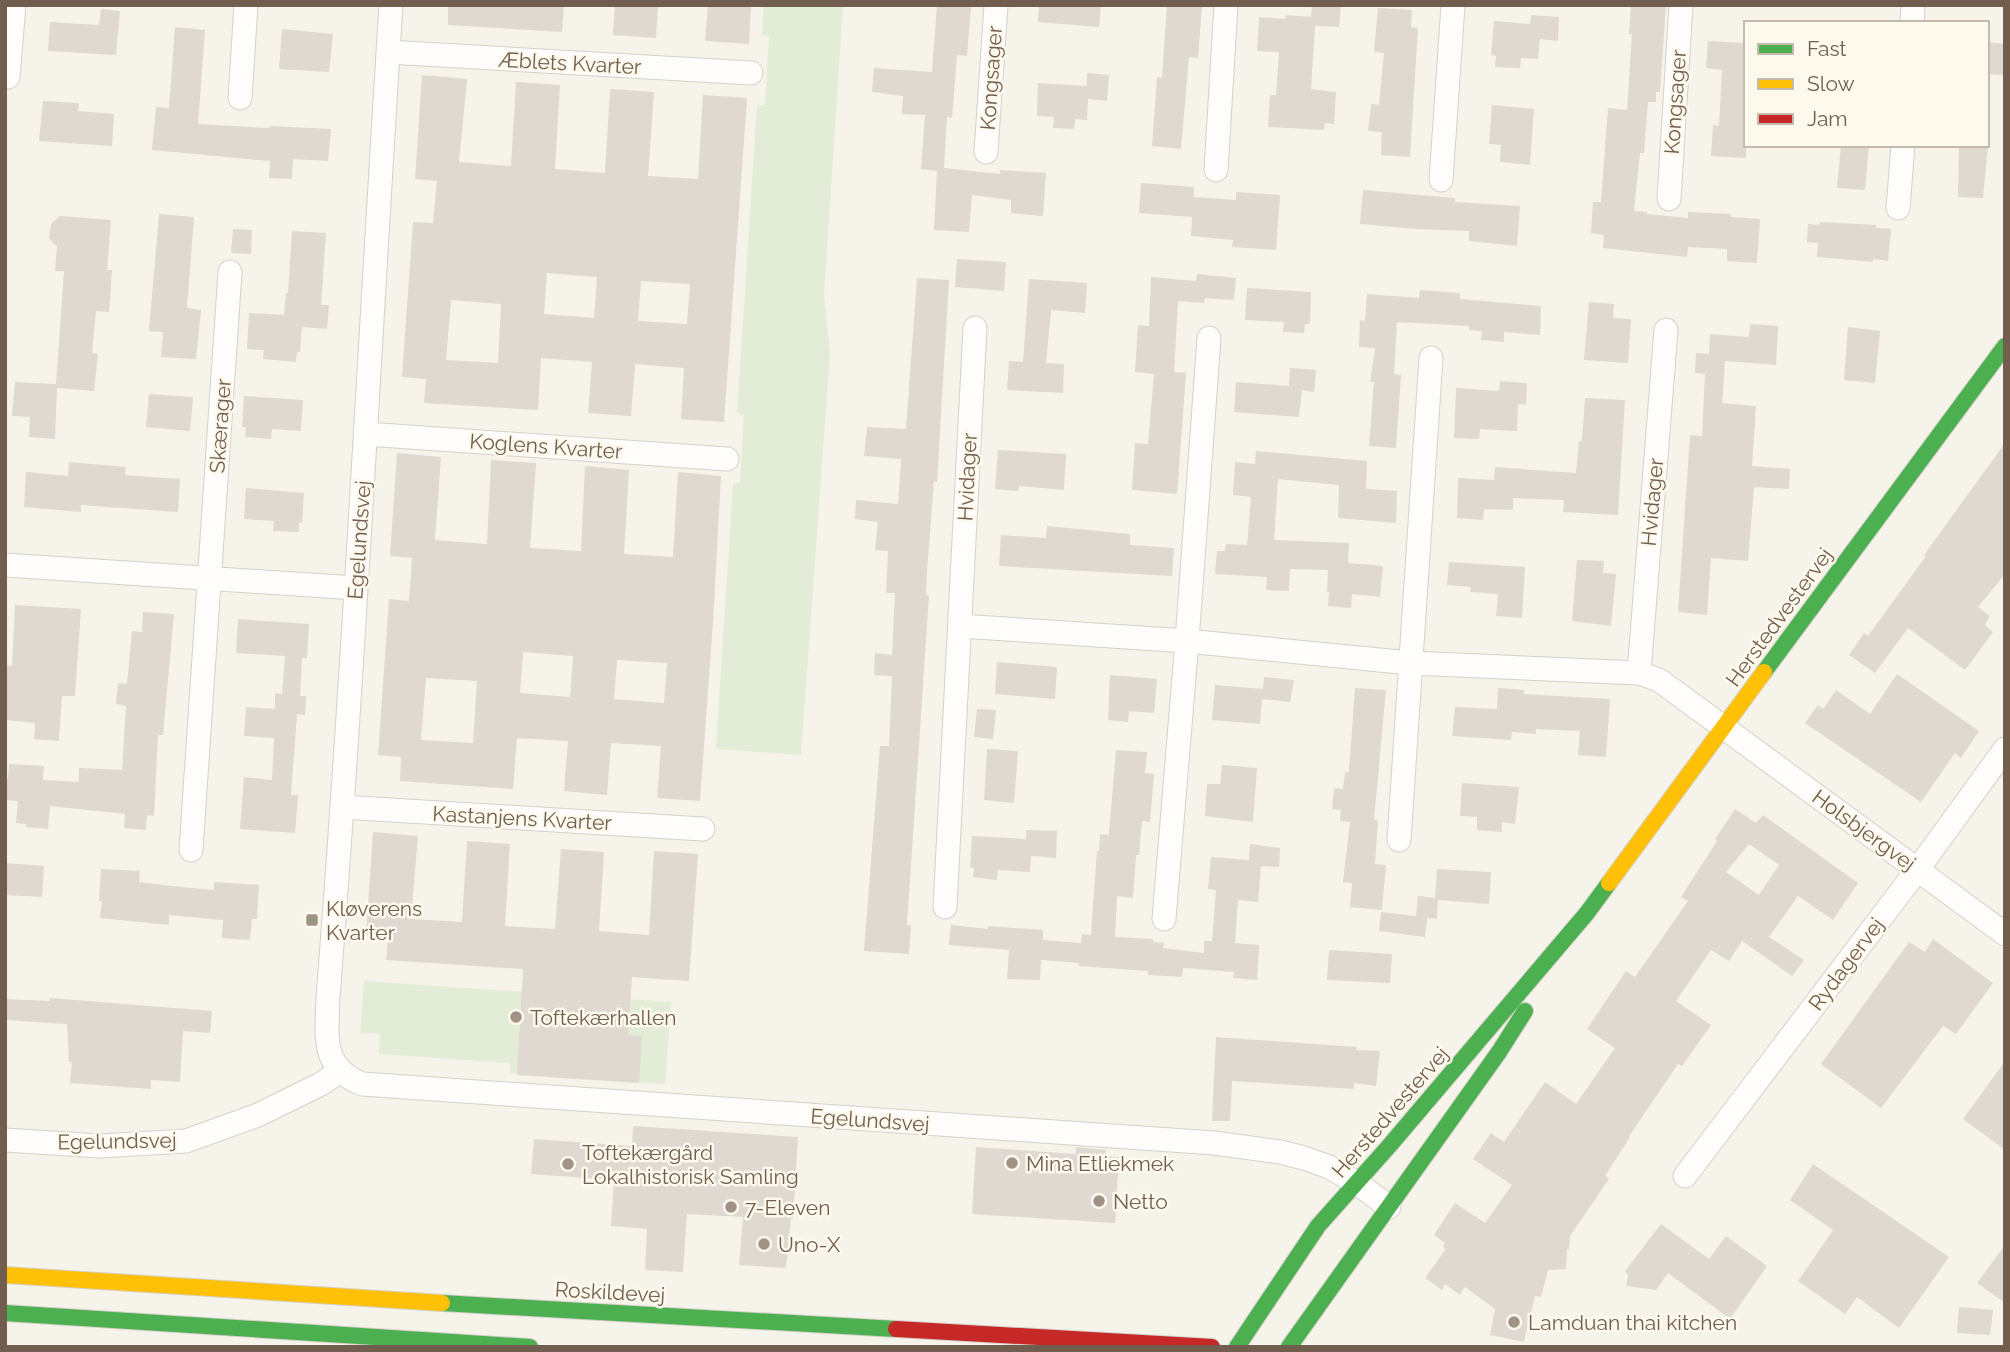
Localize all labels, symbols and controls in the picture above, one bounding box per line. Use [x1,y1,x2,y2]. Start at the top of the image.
legend [1744,21,1989,147]
street label: Kongsager [975,24,1007,131]
text: Fast [1807,36,1847,61]
street label: Æblets Kvarter [497,47,643,79]
street label: Kongsager [1659,48,1691,155]
text: Slow [1807,71,1855,96]
text: Jam [1807,106,1848,131]
street label: Skærager [204,377,236,474]
street label: Koglens Kvarter [469,428,624,464]
street label: Hvidager [952,432,982,522]
street label: Hvidager [1636,456,1668,547]
street label: Egelundsvej [342,480,376,600]
street label: Herstedvestervej [1720,543,1838,691]
street label: Holsbjergvej [1807,784,1921,876]
street label: Kastanjens Kvarter [432,801,613,835]
place label: Kløverens Kvarter [326,896,422,945]
marker: Kløverens Kvarter [304,912,320,928]
street label: Rydagervej [1803,913,1889,1015]
place label: Toftekærhallen [530,1005,677,1030]
marker: Toftekærhallen [508,1009,524,1025]
street label: Herstedvestervej [1326,1041,1454,1183]
street label: Egelundsvej [810,1103,930,1137]
street label: Egelundsvej [57,1127,177,1155]
place label: Toftekærgård Lokalhistorisk Samling [582,1140,799,1189]
place label: Mina Etliekmek [1026,1151,1174,1176]
marker: Mina Etliekmek [1004,1155,1020,1171]
marker: Toftekærgård Lokalhistorisk Samling [560,1156,576,1172]
place label: Netto [1113,1189,1168,1214]
marker: Netto [1091,1193,1107,1209]
place label: 7-Eleven [745,1195,830,1220]
marker: 7-Eleven [723,1199,739,1215]
place label: Uno-X [778,1232,841,1257]
marker: Uno-X [756,1236,772,1252]
street label: Roskildevej [554,1277,666,1307]
place label: Lamduan thai kitchen [1528,1310,1737,1335]
marker: Lamduan thai kitchen [1506,1314,1522,1330]

